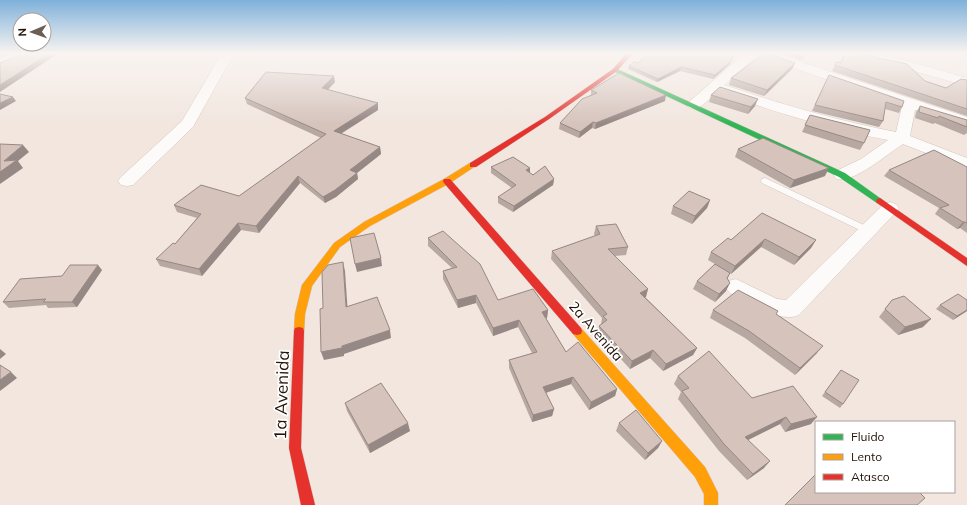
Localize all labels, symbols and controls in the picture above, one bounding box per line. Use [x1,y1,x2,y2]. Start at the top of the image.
north arrow [12,12,52,52]
text: N [15,28,29,37]
street label: 2a Avenida [565,297,627,365]
street label: 1a Avenida [269,350,293,440]
legend [815,421,955,493]
text: Fluido [851,429,885,444]
text: Lento [851,449,882,464]
text: Atasco [851,469,890,484]

